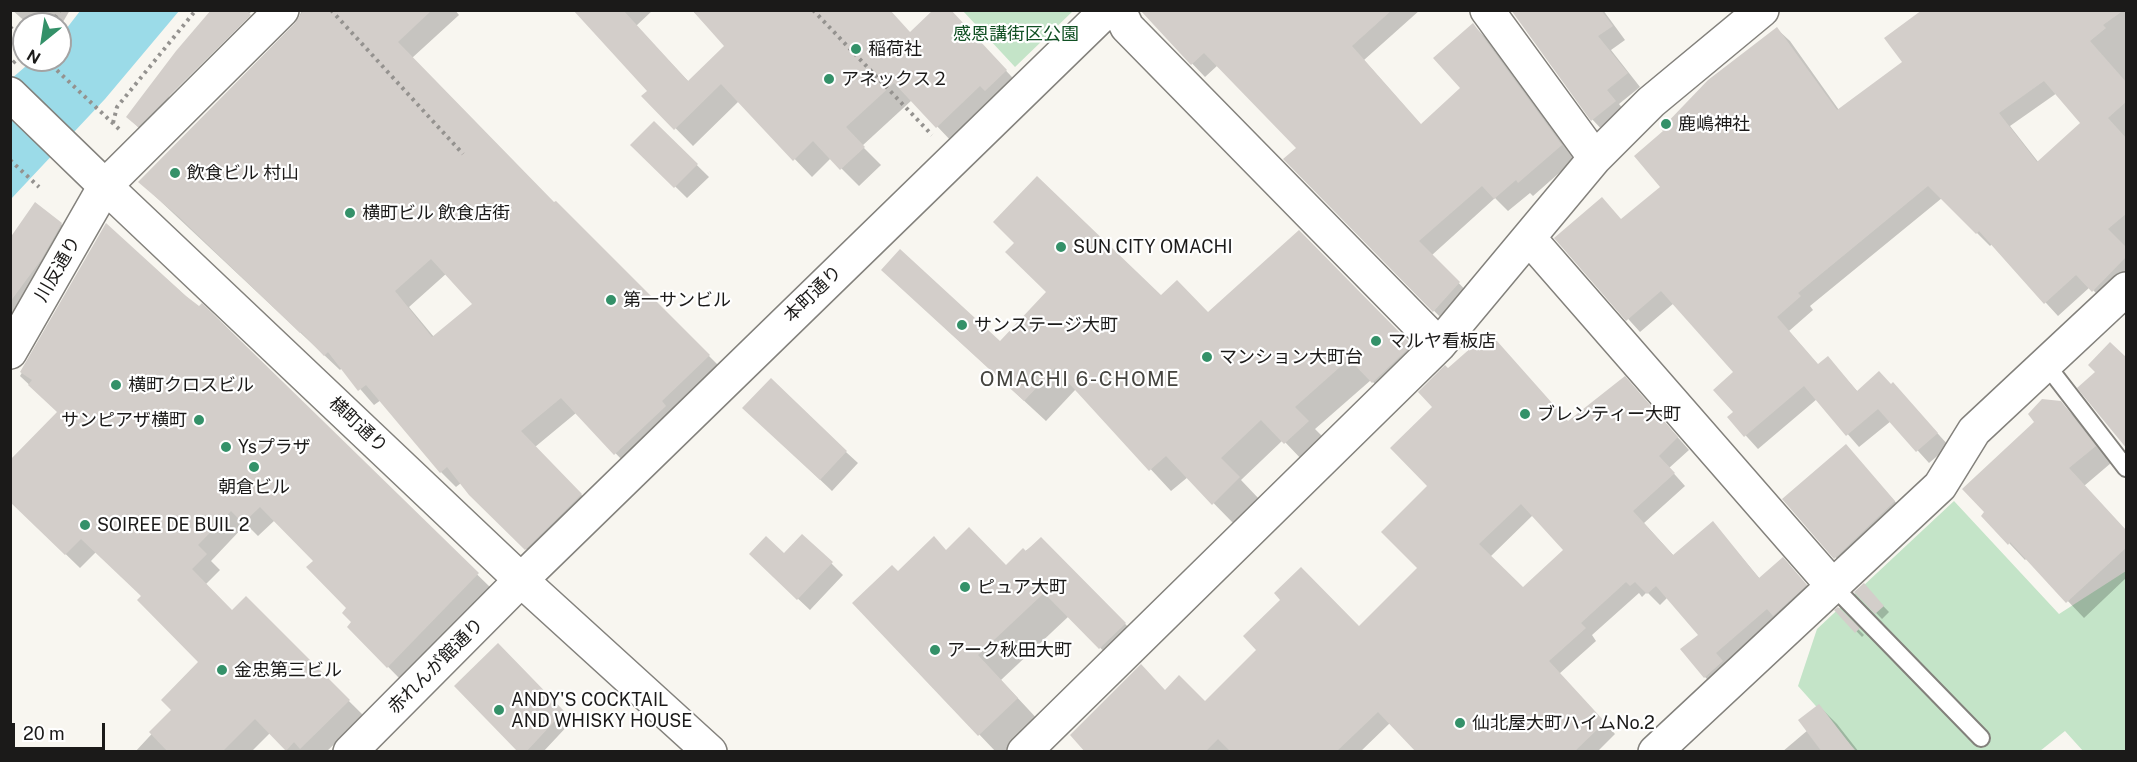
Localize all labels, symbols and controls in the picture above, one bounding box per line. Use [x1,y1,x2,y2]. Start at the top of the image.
north arrow [12,12,72,72]
park label: 感恩講街区公園 [953,23,1079,45]
place label: 稲荷社 [868,38,922,60]
marker: 稲荷社 [849,42,863,56]
text: N [24,45,44,68]
place label: アネックス２ [841,68,949,90]
marker: アネックス２ [822,72,836,86]
place label: 鹿嶋神社 [1678,113,1750,135]
marker: 鹿嶋神社 [1659,117,1673,131]
place label: 飲食ビル 村山 [187,162,299,184]
marker: 飲食ビル 村山 [168,166,182,180]
place label: 横町ビル 飲食店街 [362,202,510,224]
marker: 横町ビル 飲食店街 [343,206,357,220]
street label: 川反通り [31,232,85,306]
place label: SUN CITY OMACHI [1073,236,1232,258]
marker: SUN CITY OMACHI [1054,240,1068,254]
street label: 本町通り [780,261,846,327]
place label: 第一サンビル [623,289,731,311]
marker: 第一サンビル [604,293,618,307]
place label: サンステージ大町 [974,314,1118,336]
marker: サンステージ大町 [955,318,969,332]
place label: マルヤ看板店 [1388,330,1496,352]
marker: マルヤ看板店 [1369,334,1383,348]
place label: マンション大町台 [1219,346,1363,368]
marker: マンション大町台 [1200,350,1214,364]
district label: OMACHI 6-CHOME [980,368,1180,392]
place label: 横町クロスビル [128,374,254,396]
marker: 横町クロスビル [109,378,123,392]
street label: 横町通り [324,393,392,457]
place label: ブレンティー大町 [1537,403,1681,425]
marker: ブレンティー大町 [1518,407,1532,421]
place label: サンピアザ横町 [61,409,187,431]
marker: サンピアザ横町 [192,413,206,427]
place label: Ysプラザ [238,436,311,458]
marker: Ysプラザ [219,440,233,454]
marker: 朝倉ビル [247,460,261,474]
place label: 朝倉ビル [218,476,290,498]
place label: SOIREE DE BUIL 2 [97,514,249,536]
marker: SOIREE DE BUIL 2 [78,518,92,532]
place label: ピュア大町 [977,576,1067,598]
marker: ピュア大町 [958,580,972,594]
street label: 赤れんが館通り [384,614,488,718]
place label: アーク秋田大町 [947,639,1072,661]
marker: アーク秋田大町 [928,643,942,657]
place label: 金忠第三ビル [234,659,342,681]
marker: 金忠第三ビル [215,663,229,677]
place label: ANDY'S COCKTAIL AND WHISKY HOUSE [511,689,692,732]
marker: ANDY'S COCKTAIL AND WHISKY HOUSE [492,703,506,717]
scale bar [15,711,108,749]
place label: 仙北屋大町ハイムNo.2 [1472,712,1655,734]
marker: 仙北屋大町ハイムNo.2 [1453,716,1467,730]
text: 20 m [23,723,65,744]

